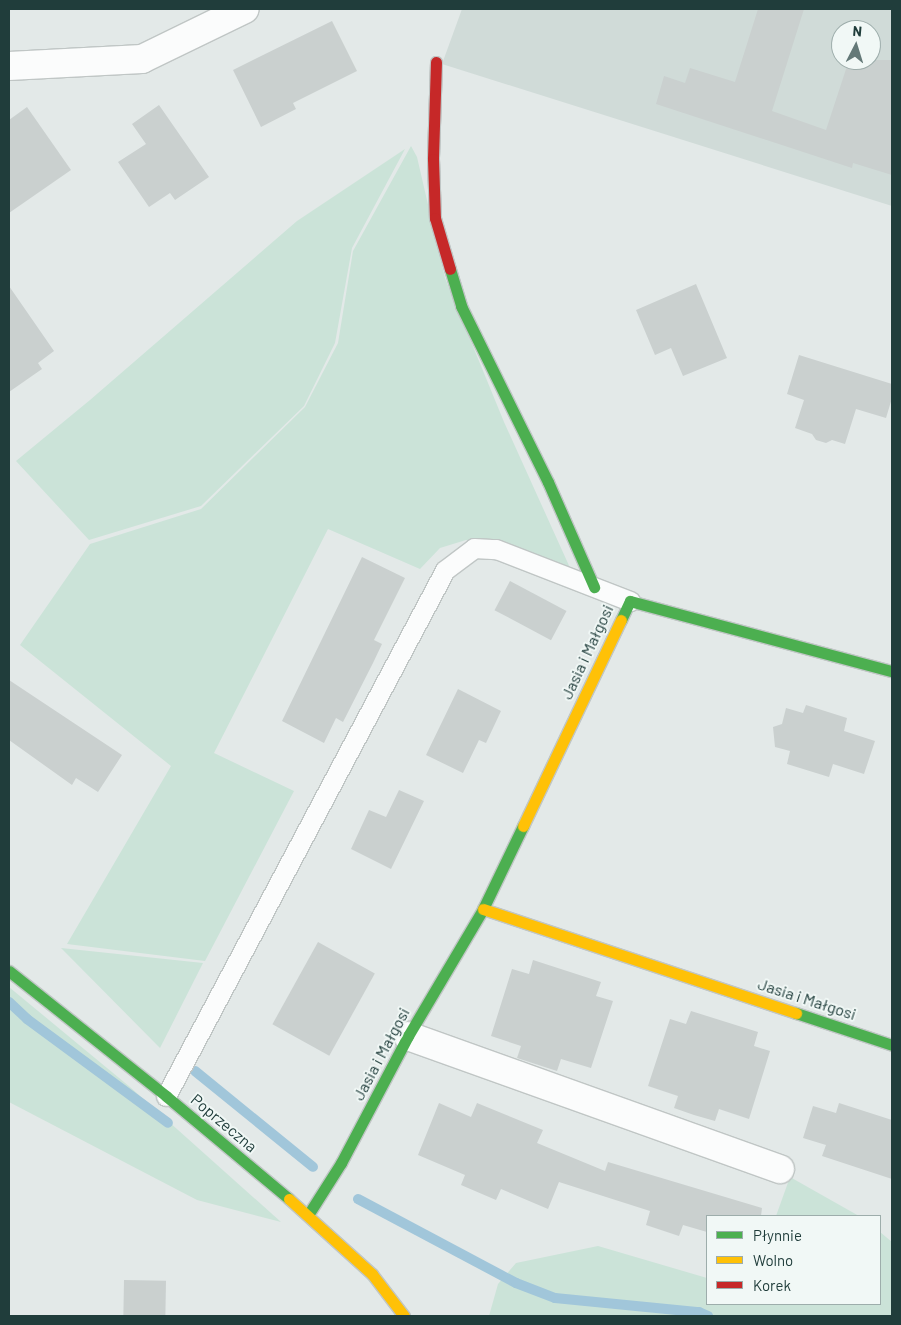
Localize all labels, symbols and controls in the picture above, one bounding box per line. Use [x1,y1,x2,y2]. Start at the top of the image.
north arrow [831,20,881,70]
text: N [852,22,863,39]
street label: Jasia i Małgosi [557,602,617,702]
street label: Jasia i Małgosi [756,974,858,1024]
street label: Jasia i Małgosi [349,1004,413,1104]
street label: Poprzeczna [187,1090,261,1156]
legend [706,1215,881,1305]
text: Płynnie [753,1226,802,1244]
text: Wolno [753,1251,793,1269]
text: Korek [753,1276,791,1294]

